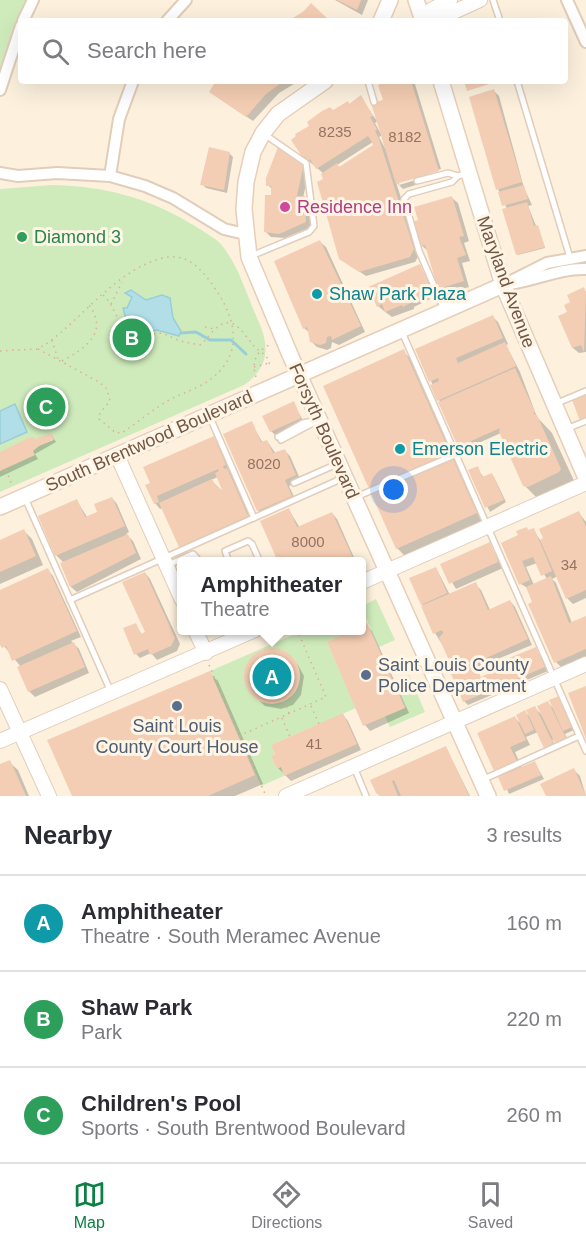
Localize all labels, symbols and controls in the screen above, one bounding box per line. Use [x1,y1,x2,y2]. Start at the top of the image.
search box [18,18,568,84]
icon: search [39,35,72,68]
text: Search here [87,38,207,63]
house number: 8235 [318,123,352,140]
house number: 8182 [388,128,422,145]
place label: Residence Inn [297,197,412,217]
marker: Residence Inn [278,200,292,214]
street label: Maryland Avenue [473,213,539,351]
place label: Diamond 3 [34,227,121,247]
marker: Diamond 3 [15,230,29,244]
place label: Shaw Park Plaza [329,284,467,304]
marker: Shaw Park Plaza [310,287,324,301]
pin: B [112,316,152,360]
street label: Forsyth Boulevard [285,360,363,502]
pin: C [26,384,66,430]
street label: South Brentwood Boulevard [43,386,255,496]
place label: Emerson Electric [412,439,548,459]
marker: Emerson Electric [393,442,407,456]
house number: 8020 [247,455,281,472]
your location [379,475,408,504]
house number: 8000 [291,533,325,550]
house number: 34 [561,556,577,573]
popup [177,557,366,635]
text: Amphitheater [201,572,342,597]
text: Theatre [201,598,270,620]
pin: A [252,654,292,700]
place label: Saint Louis County Police Department [378,655,529,696]
marker: Saint Louis County Police Department [359,668,373,682]
marker: Saint Louis County Court House [170,699,184,713]
place label: Saint Louis County Court House [95,716,259,757]
house number: 41 [306,735,322,752]
text: Nearby [24,820,112,850]
text: 3 results [486,824,562,846]
text: Amphitheater [81,899,223,924]
text: A [36,912,51,934]
text: 160 m [506,912,562,934]
text: Theatre · South Meramec Avenue [81,925,381,947]
text: Shaw Park [81,995,192,1020]
text: B [36,1008,51,1030]
text: 220 m [506,1008,562,1030]
text: Park [81,1021,122,1043]
text: Children's Pool [81,1091,241,1116]
text: C [36,1104,51,1126]
text: 260 m [506,1104,562,1126]
text: Sports · South Brentwood Boulevard [81,1117,406,1139]
tab: Map [73,1178,106,1232]
tab: Directions [251,1178,322,1232]
tab: Saved [468,1178,513,1232]

